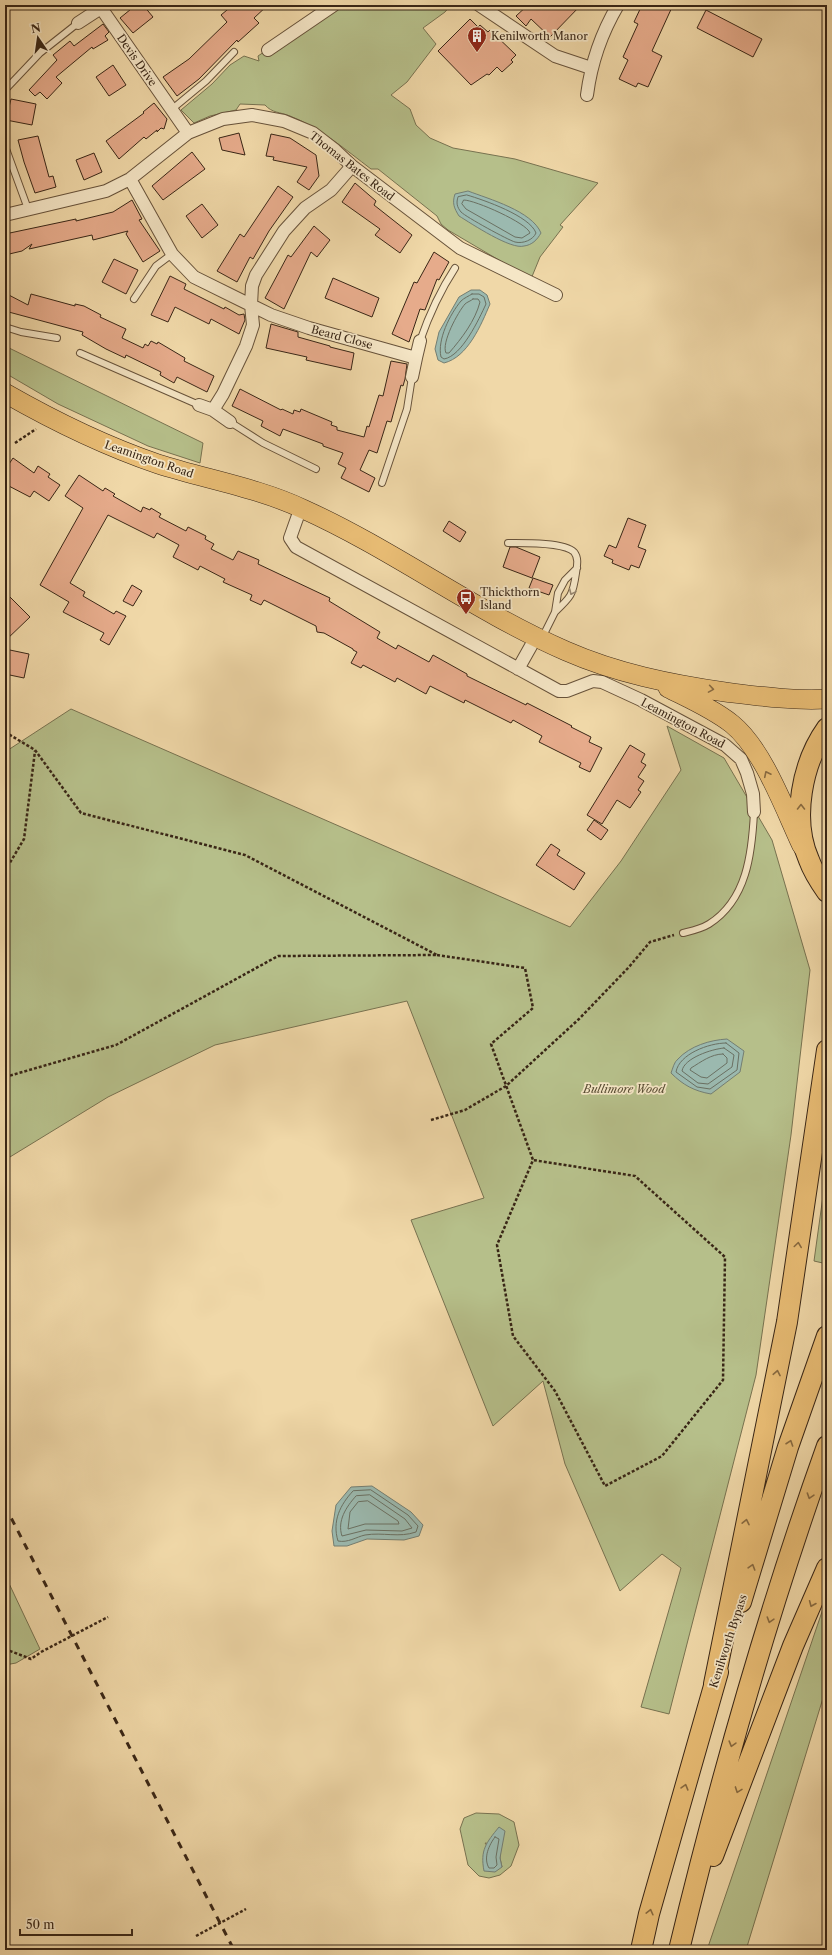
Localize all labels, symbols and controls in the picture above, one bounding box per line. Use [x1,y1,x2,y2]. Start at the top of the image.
north arrow [18,18,58,58]
text: N [30,20,42,36]
building icon: Kenilworth Manor [466,25,488,53]
place label: Kenilworth Manor [491,29,588,43]
street label: Devis Drive [114,31,160,89]
street label: Thomas Bates Road [307,128,398,204]
street label: Beard Close [310,322,374,352]
street label: Leamington Road [103,437,196,481]
place label: Thickthorn Island [480,585,540,612]
bus stop icon: Thickthorn Island [455,587,477,615]
one-way arrow [568,589,576,596]
one-way arrow [707,685,714,693]
street label: Leamington Road [639,695,728,751]
one-way arrow [764,771,772,778]
one-way arrow [797,804,805,810]
park label: Bullimore Wood [582,1082,666,1096]
one-way arrow [793,1242,802,1248]
one-way arrow [773,1370,781,1376]
one-way arrow [785,1439,793,1446]
one-way arrow [806,1492,815,1499]
one-way arrow [741,1519,749,1525]
one-way arrow [747,1564,756,1571]
street label: Kenilworth Bypass [706,1592,750,1690]
one-way arrow [809,1600,817,1608]
one-way arrow [766,1616,775,1623]
one-way arrow [729,1741,737,1747]
one-way arrow [680,1784,689,1791]
one-way arrow [734,1786,742,1793]
one-way arrow [645,1909,654,1916]
scale bar [20,1911,132,1937]
text: 50 m [26,1917,55,1932]

